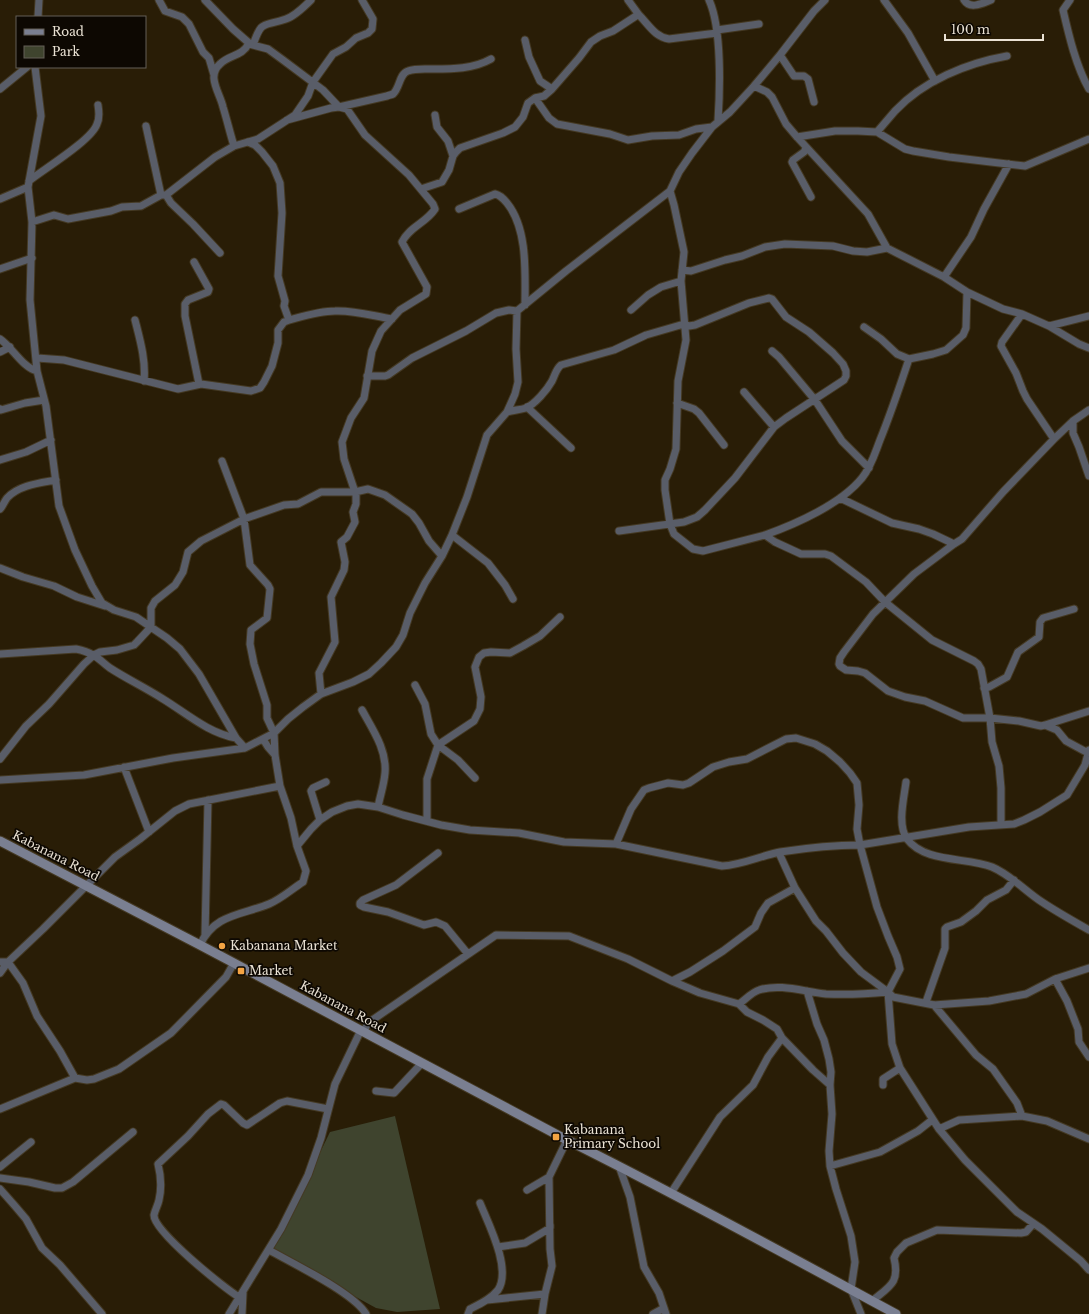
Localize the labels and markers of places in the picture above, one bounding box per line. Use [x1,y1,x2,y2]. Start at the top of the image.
place label: Kabanana Market [230,938,338,953]
marker: Kabanana Market [217,941,227,951]
place label: Market [249,963,293,978]
marker: Market [236,966,246,976]
place label: Kabanana Primary School [564,1122,660,1151]
marker: Kabanana Primary School [551,1132,561,1142]

